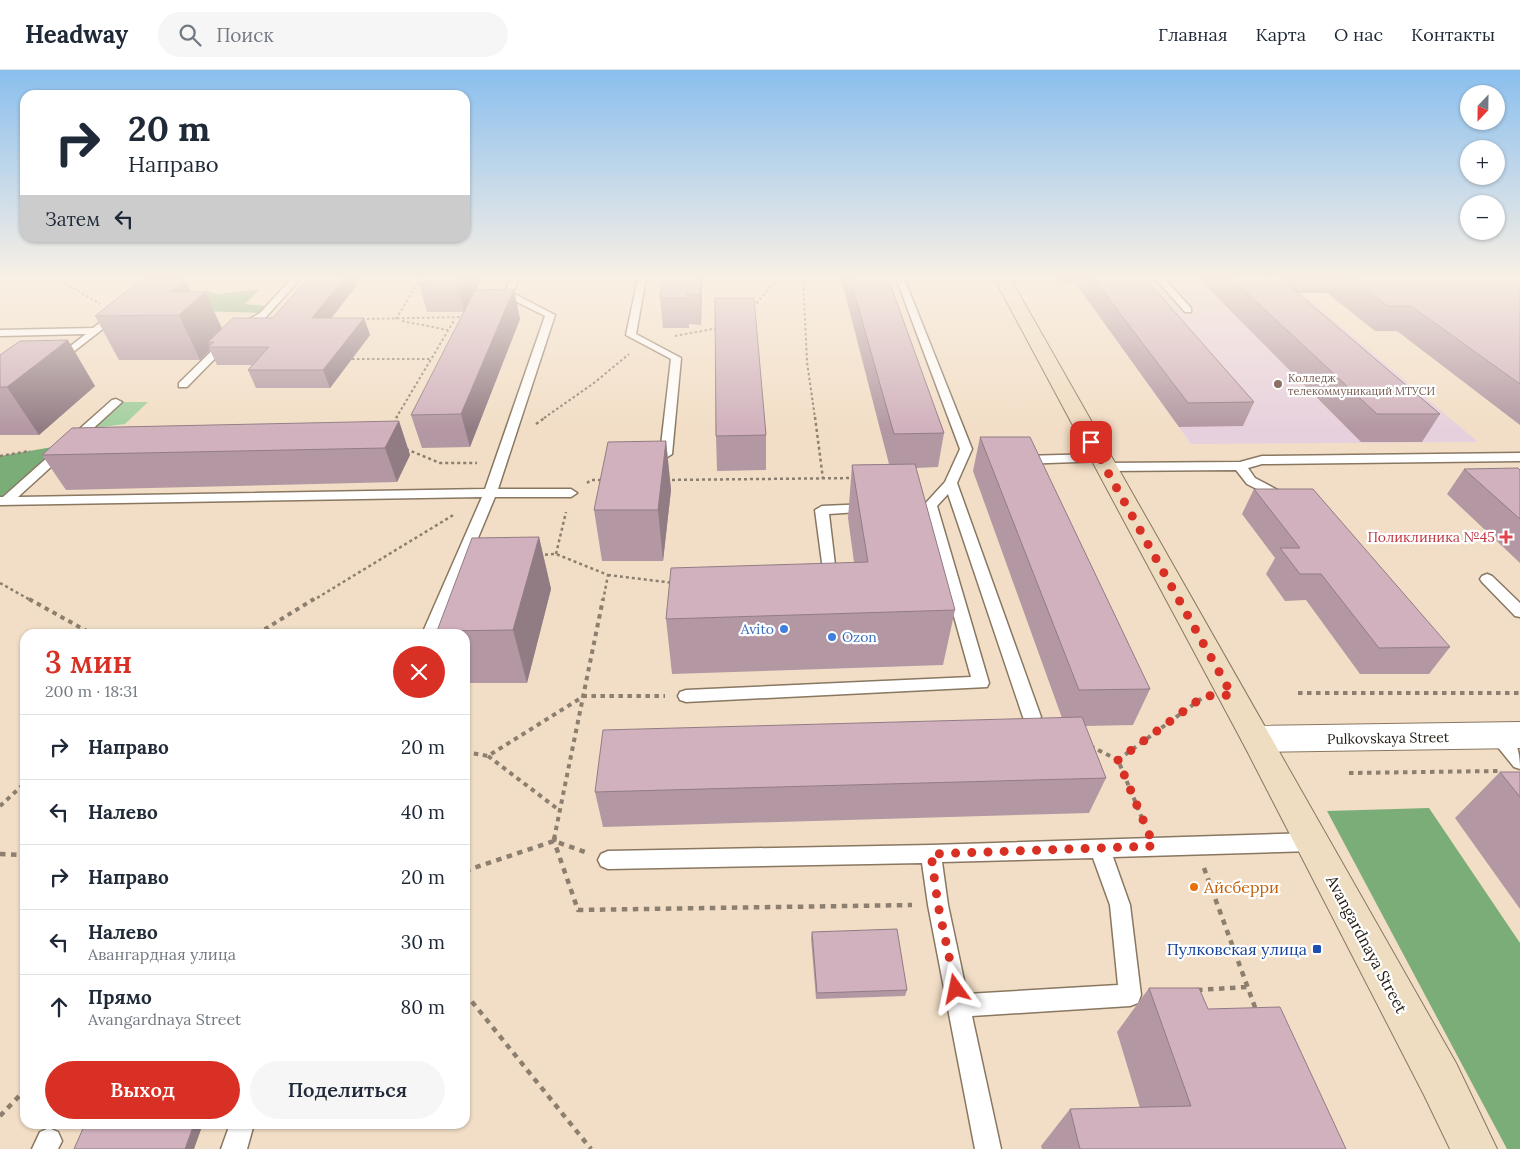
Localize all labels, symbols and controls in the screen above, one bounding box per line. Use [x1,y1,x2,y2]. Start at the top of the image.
search box [158,12,508,57]
text: Headway [25,19,128,50]
icon: search [176,21,204,49]
text: Поиск [216,23,274,47]
text: Главная [1158,23,1227,46]
text: Карта [1255,23,1306,46]
text: О нас [1334,23,1383,46]
text: Контакты [1411,23,1495,46]
north arrow [1460,85,1505,130]
map controls [1460,85,1505,240]
text: 20 m [128,106,210,151]
icon: right [45,110,110,175]
button: + [1460,140,1505,185]
text: Направо [128,150,219,178]
button: − [1460,195,1505,240]
icon: left [110,205,138,233]
text: Затем [45,207,100,231]
place label: Колледж телекоммуникаций МТУСИ [1288,371,1435,398]
marker: Колледж телекоммуникаций МТУСИ [1272,378,1284,390]
pin [1070,421,1112,463]
icon: arrive [1077,428,1105,456]
place label: Поликлиника №45 [1367,528,1495,546]
marker: Поликлиника №45 [1499,530,1513,544]
place label: Avito [740,620,774,638]
marker: Avito [778,623,790,635]
place label: Ozon [842,628,877,646]
marker: Ozon [826,631,838,643]
text: 3 мин [45,643,132,681]
button: close [393,646,445,698]
text: 200 m · 18:31 [45,681,138,701]
street label: Pulkovskaya Street [1327,728,1450,748]
icon: right [45,733,73,761]
text: Направо [88,735,169,759]
text: 20 m [401,735,445,759]
icon: left [45,798,73,826]
text: Налево [88,800,158,824]
text: 40 m [401,800,445,824]
icon: right [45,863,73,891]
text: Направо [88,865,169,889]
text: 20 m [401,865,445,889]
street label: Avangardnaya Street [1322,871,1412,1017]
place label: Айсберри [1203,877,1279,897]
marker: Айсберри [1188,881,1200,893]
text: Налево [88,920,158,944]
icon: left [45,928,73,956]
text: 30 m [401,930,445,954]
place label: Пулковская улица [1167,939,1307,959]
marker: Пулковская улица [1311,943,1323,955]
text: Авангардная улица [88,944,236,964]
position arrow [929,962,981,1014]
text: Прямо [88,985,152,1009]
icon: ahead [45,993,73,1021]
text: 80 m [401,995,445,1019]
text: Avangardnaya Street [88,1009,241,1029]
button: Выход [45,1061,240,1119]
button: Поделиться [250,1061,445,1119]

